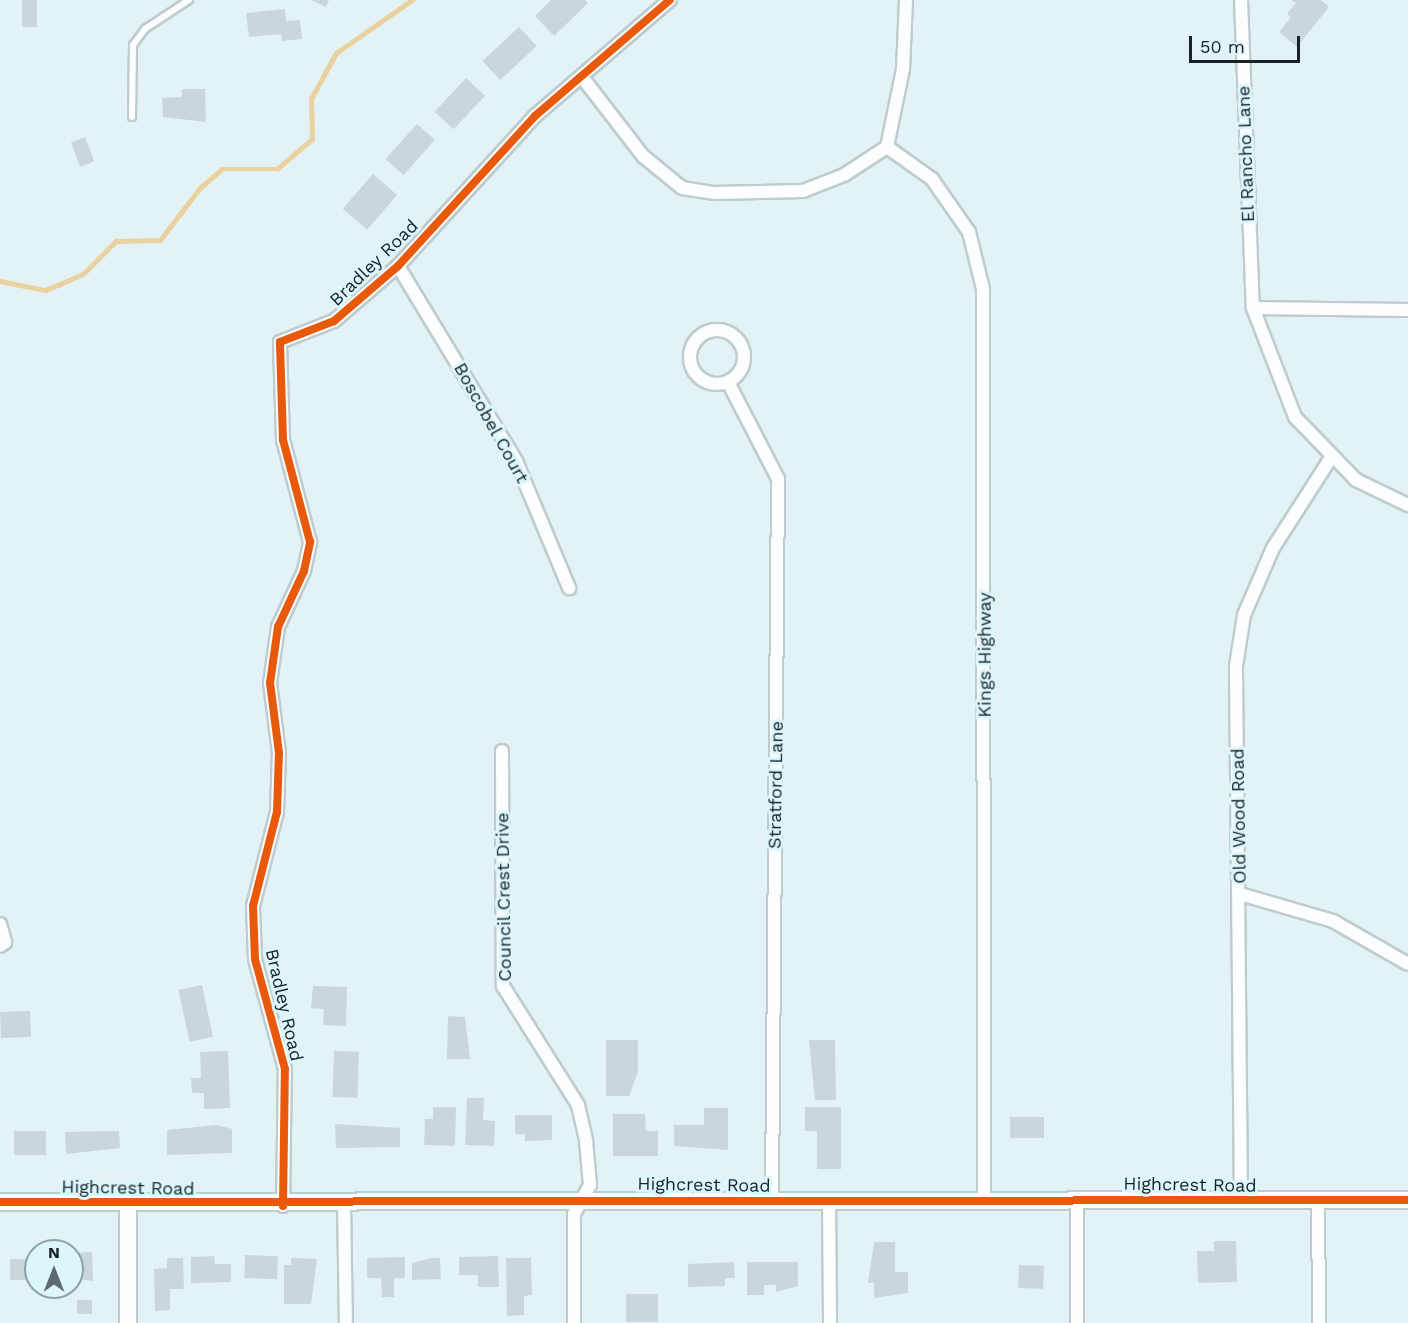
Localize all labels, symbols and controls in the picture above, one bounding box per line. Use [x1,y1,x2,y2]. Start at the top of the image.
scale bar [1192,24,1303,62]
text: 50 m [1200,36,1245,57]
street label: El Rancho Lane [1233,85,1259,223]
street label: Bradley Road [325,215,423,311]
street label: Boscobel Court [449,359,533,487]
street label: Kings Highway [974,592,996,718]
street label: Stratford Lane [764,721,788,849]
street label: Old Wood Road [1227,748,1251,884]
street label: Council Crest Drive [492,812,516,982]
street label: Bradley Road [261,946,307,1064]
street label: Highcrest Road [637,1173,771,1197]
street label: Highcrest Road [1123,1173,1257,1197]
street label: Highcrest Road [61,1176,195,1200]
north arrow [24,1239,84,1299]
text: N [48,1243,60,1262]

